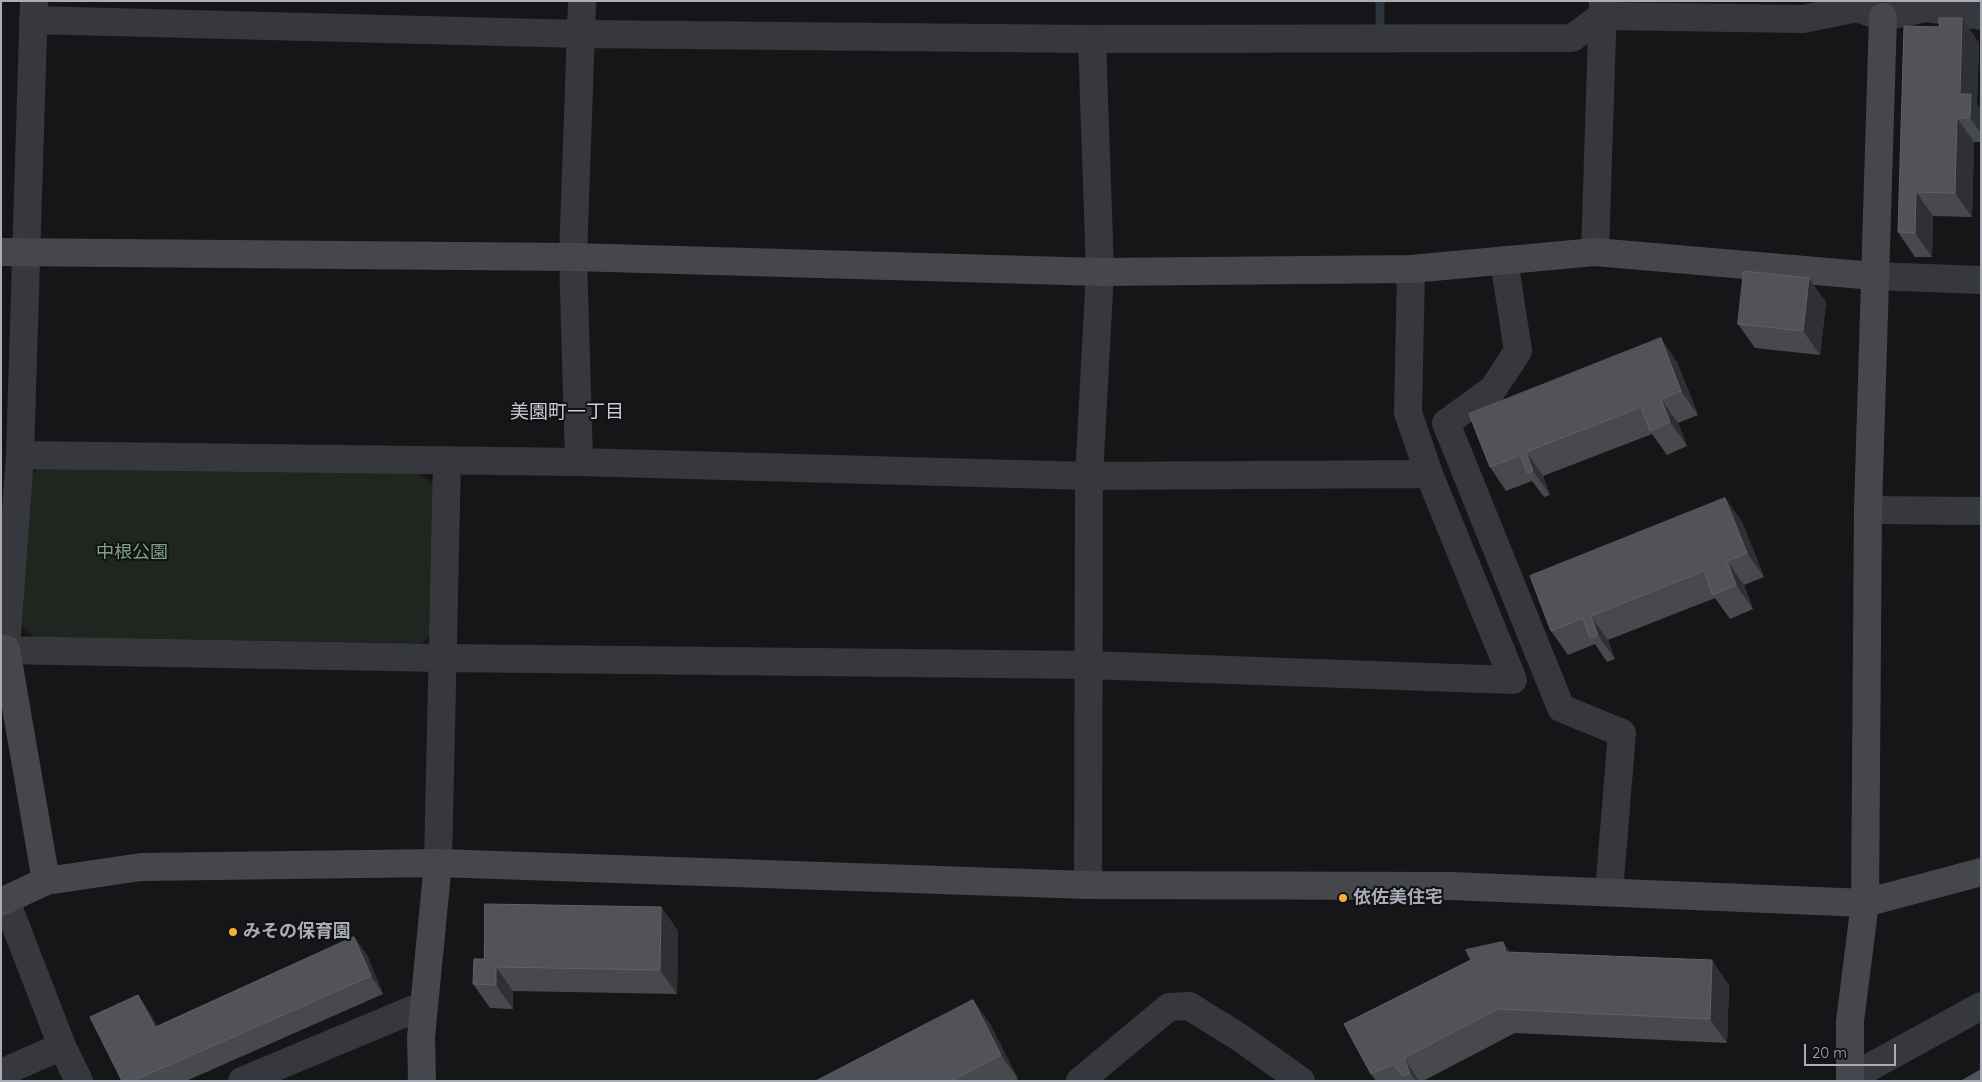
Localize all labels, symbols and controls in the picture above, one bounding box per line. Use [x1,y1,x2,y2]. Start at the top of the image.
district label: 美園町一丁目 [510,401,624,423]
park label: 中根公園 [96,542,168,564]
place label: 依佐美住宅 [1353,887,1443,909]
marker: 依佐美住宅 [1337,892,1349,904]
place label: みその保育園 [243,921,351,943]
marker: みその保育園 [227,926,239,938]
scale bar [1807,1034,1900,1066]
text: 20 m [1812,1043,1847,1062]

